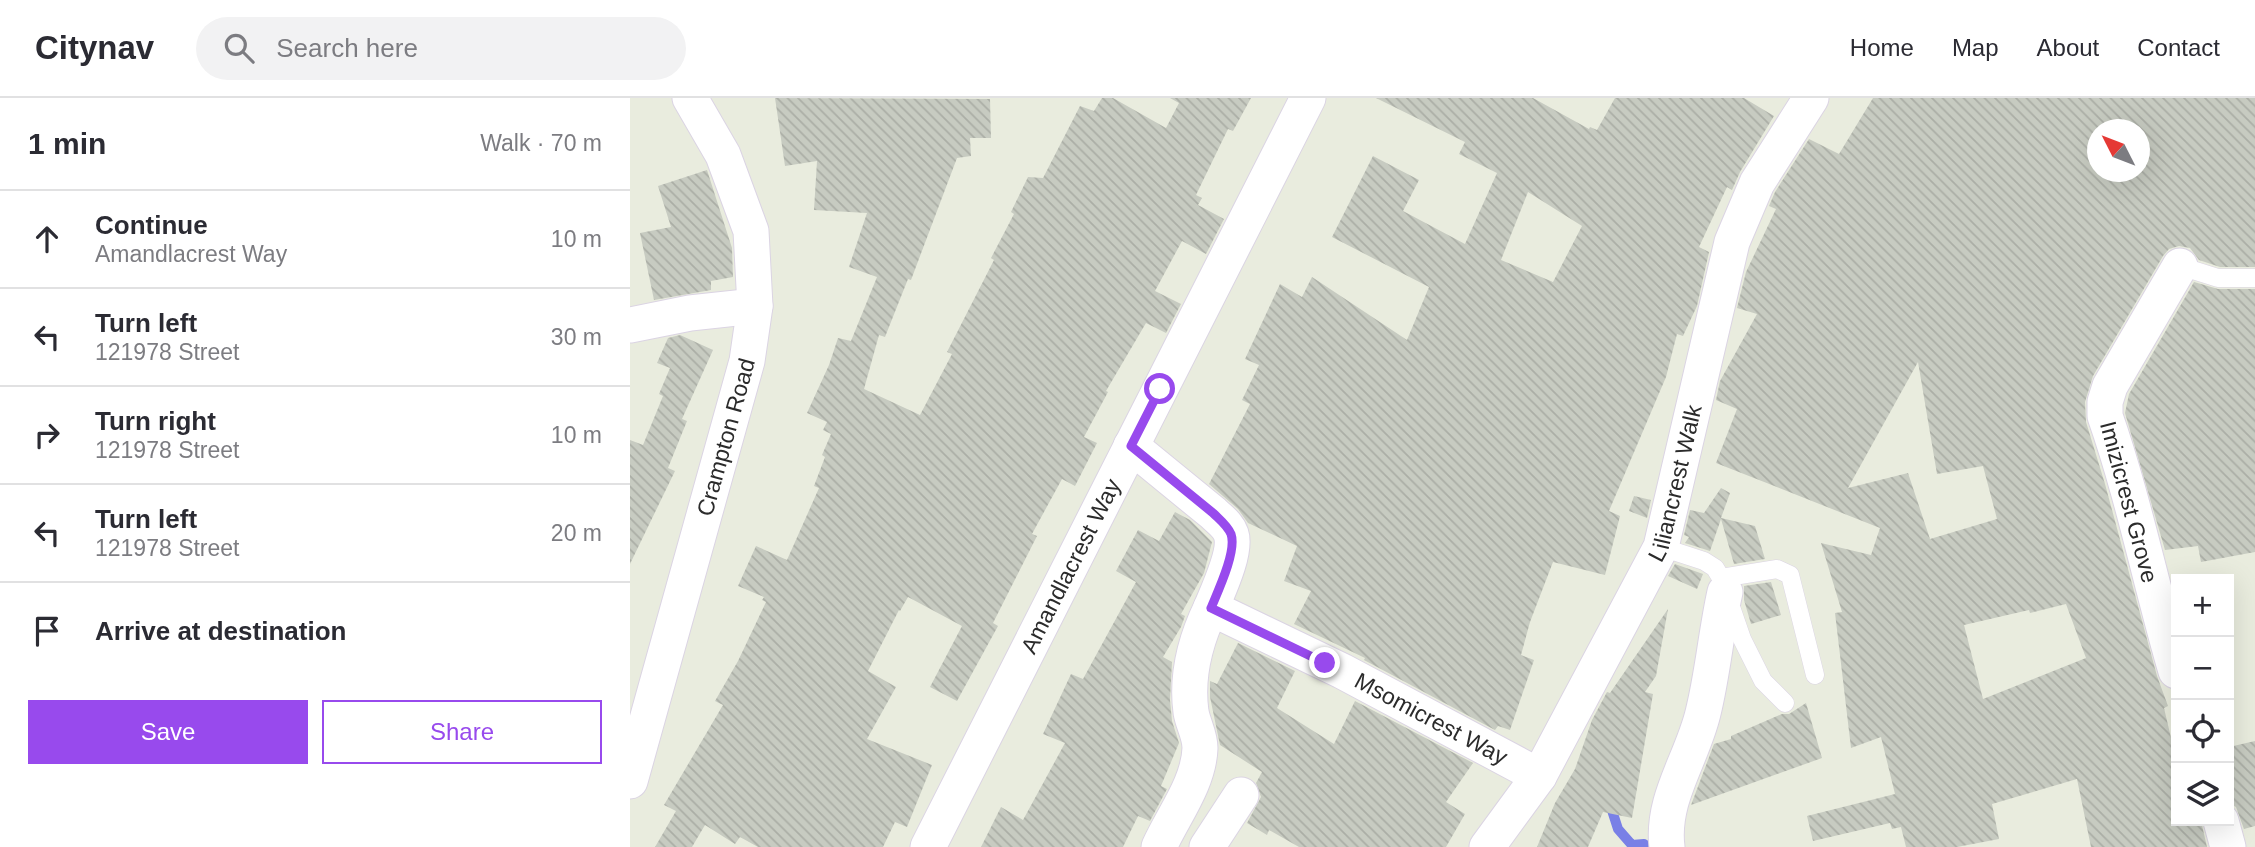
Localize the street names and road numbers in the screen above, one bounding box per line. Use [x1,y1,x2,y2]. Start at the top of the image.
street label: Crampton Road [691,355,760,519]
street label: Liliancrest Walk [1643,402,1707,566]
street label: Imizicrest Grove [2095,418,2163,586]
street label: Amandlacrest Way [1015,474,1126,658]
street label: Msomicrest Way [1350,667,1512,770]

